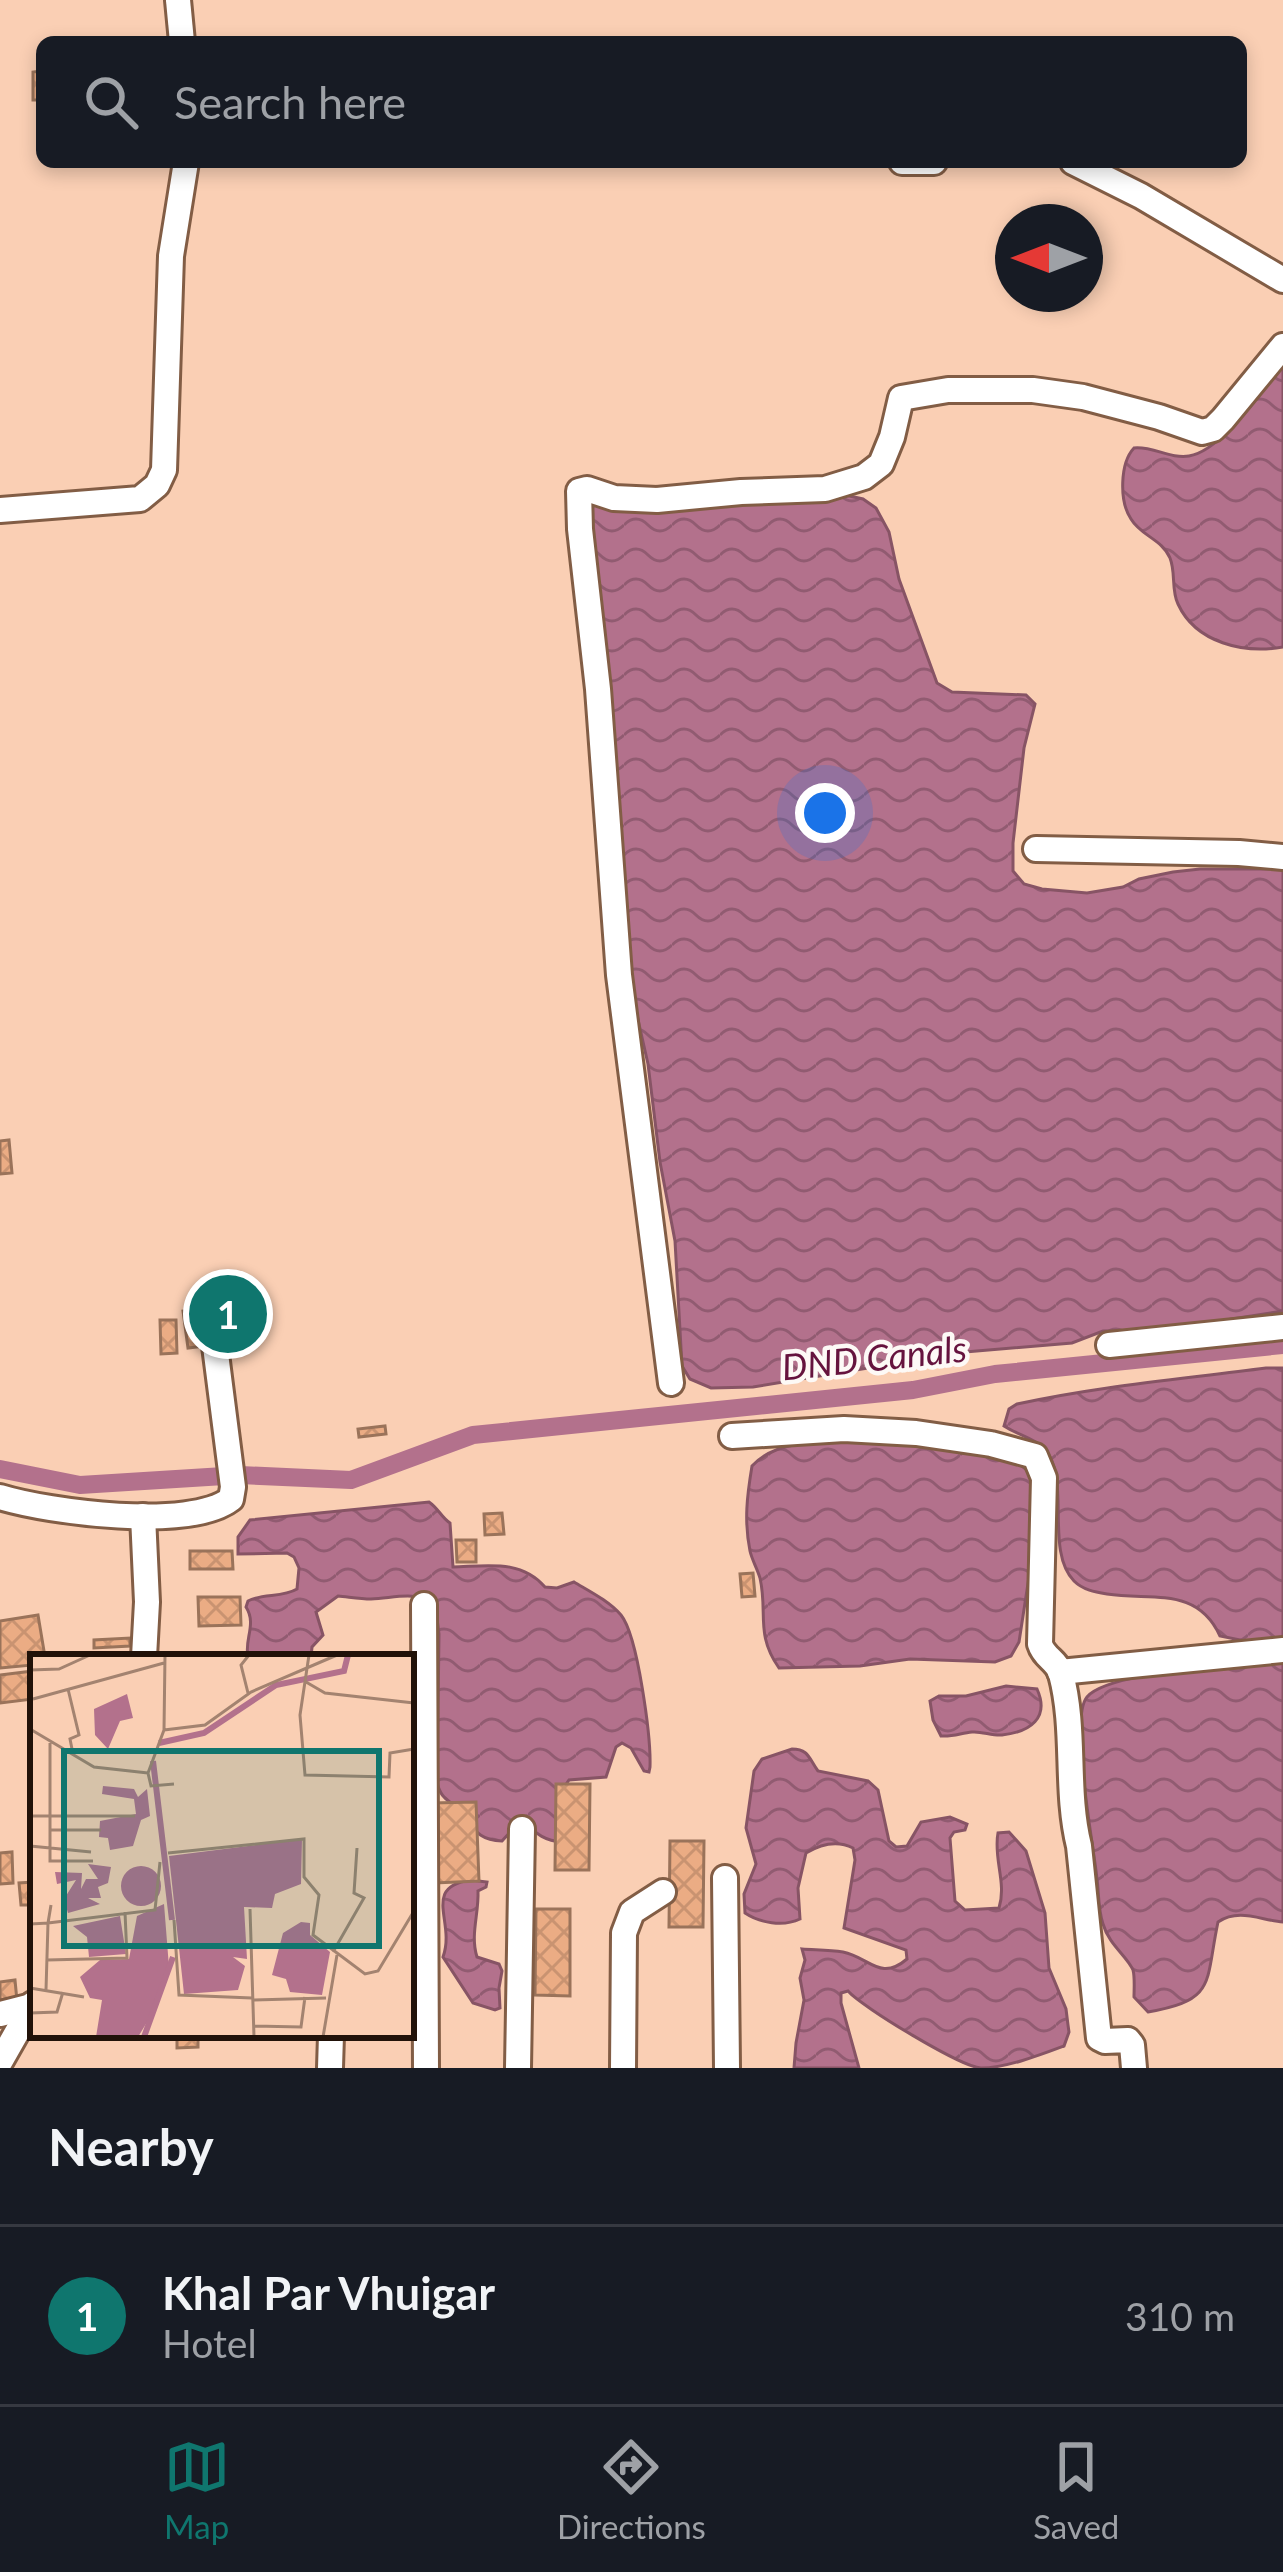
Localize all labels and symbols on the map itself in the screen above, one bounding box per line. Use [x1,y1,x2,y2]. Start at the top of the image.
north arrow [995,204,1103,312]
your location [795,783,855,843]
pin: 1 [189,1269,267,1359]
water label: DND Canals [779,1325,969,1389]
inset map [30,1654,414,2038]

